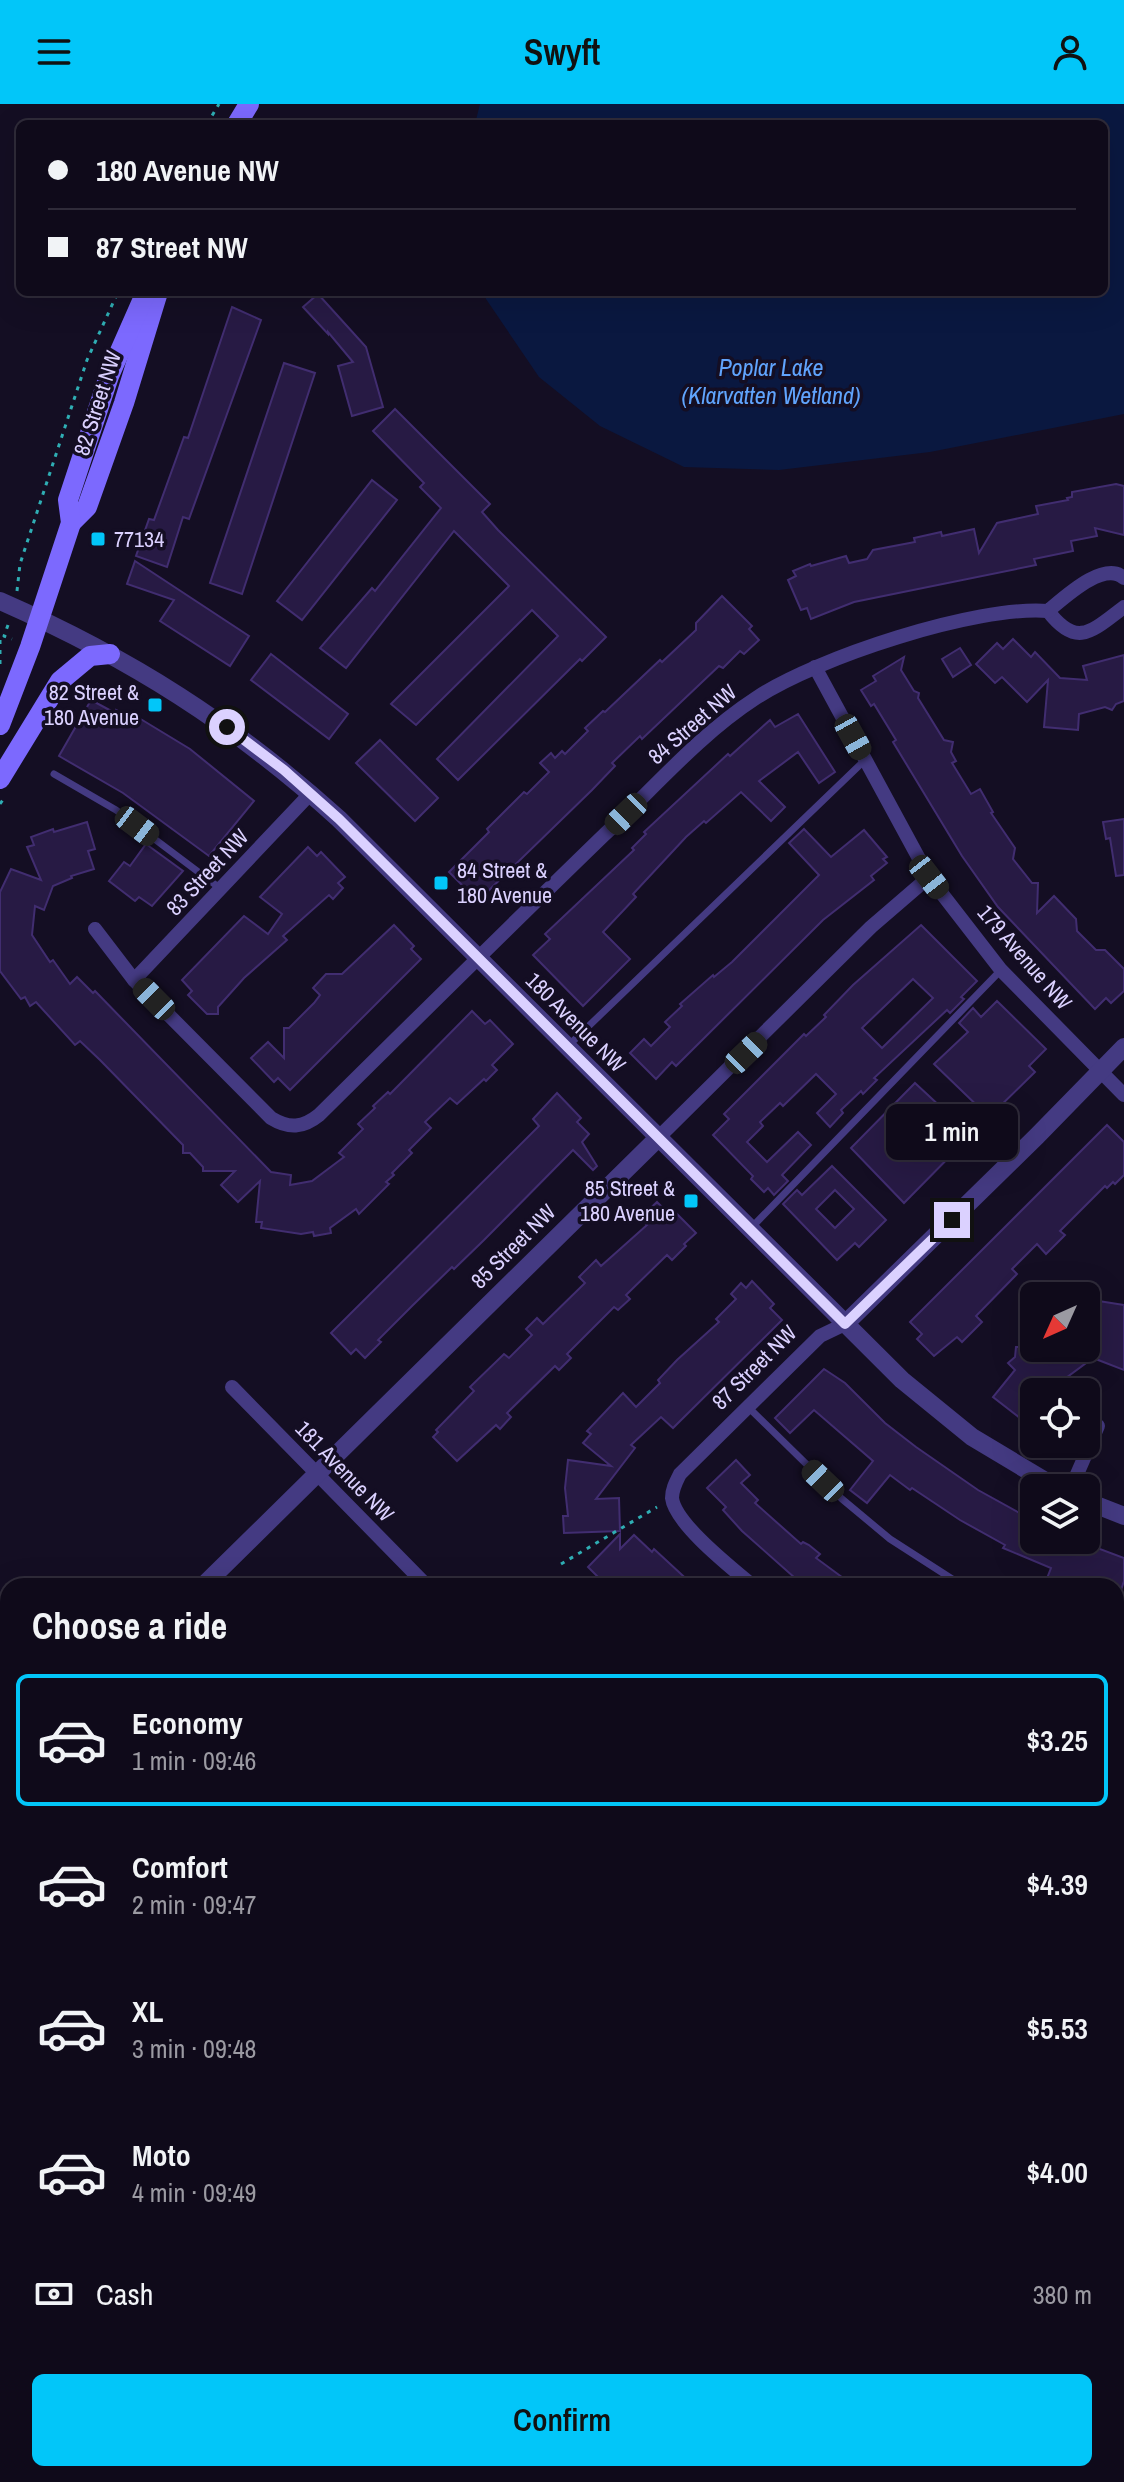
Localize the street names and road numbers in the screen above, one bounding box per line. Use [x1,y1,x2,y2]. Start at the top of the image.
street label: 82 Street NW [66,347,128,459]
street label: 84 Street NW [641,677,743,771]
street label: 83 Street NW [159,822,255,922]
street label: 179 Avenue NW [971,898,1079,1016]
street label: 180 Avenue NW [519,965,633,1079]
street label: 85 Street NW [464,1197,562,1295]
street label: 87 Street NW [705,1318,803,1416]
street label: 181 Avenue NW [289,1414,401,1528]

